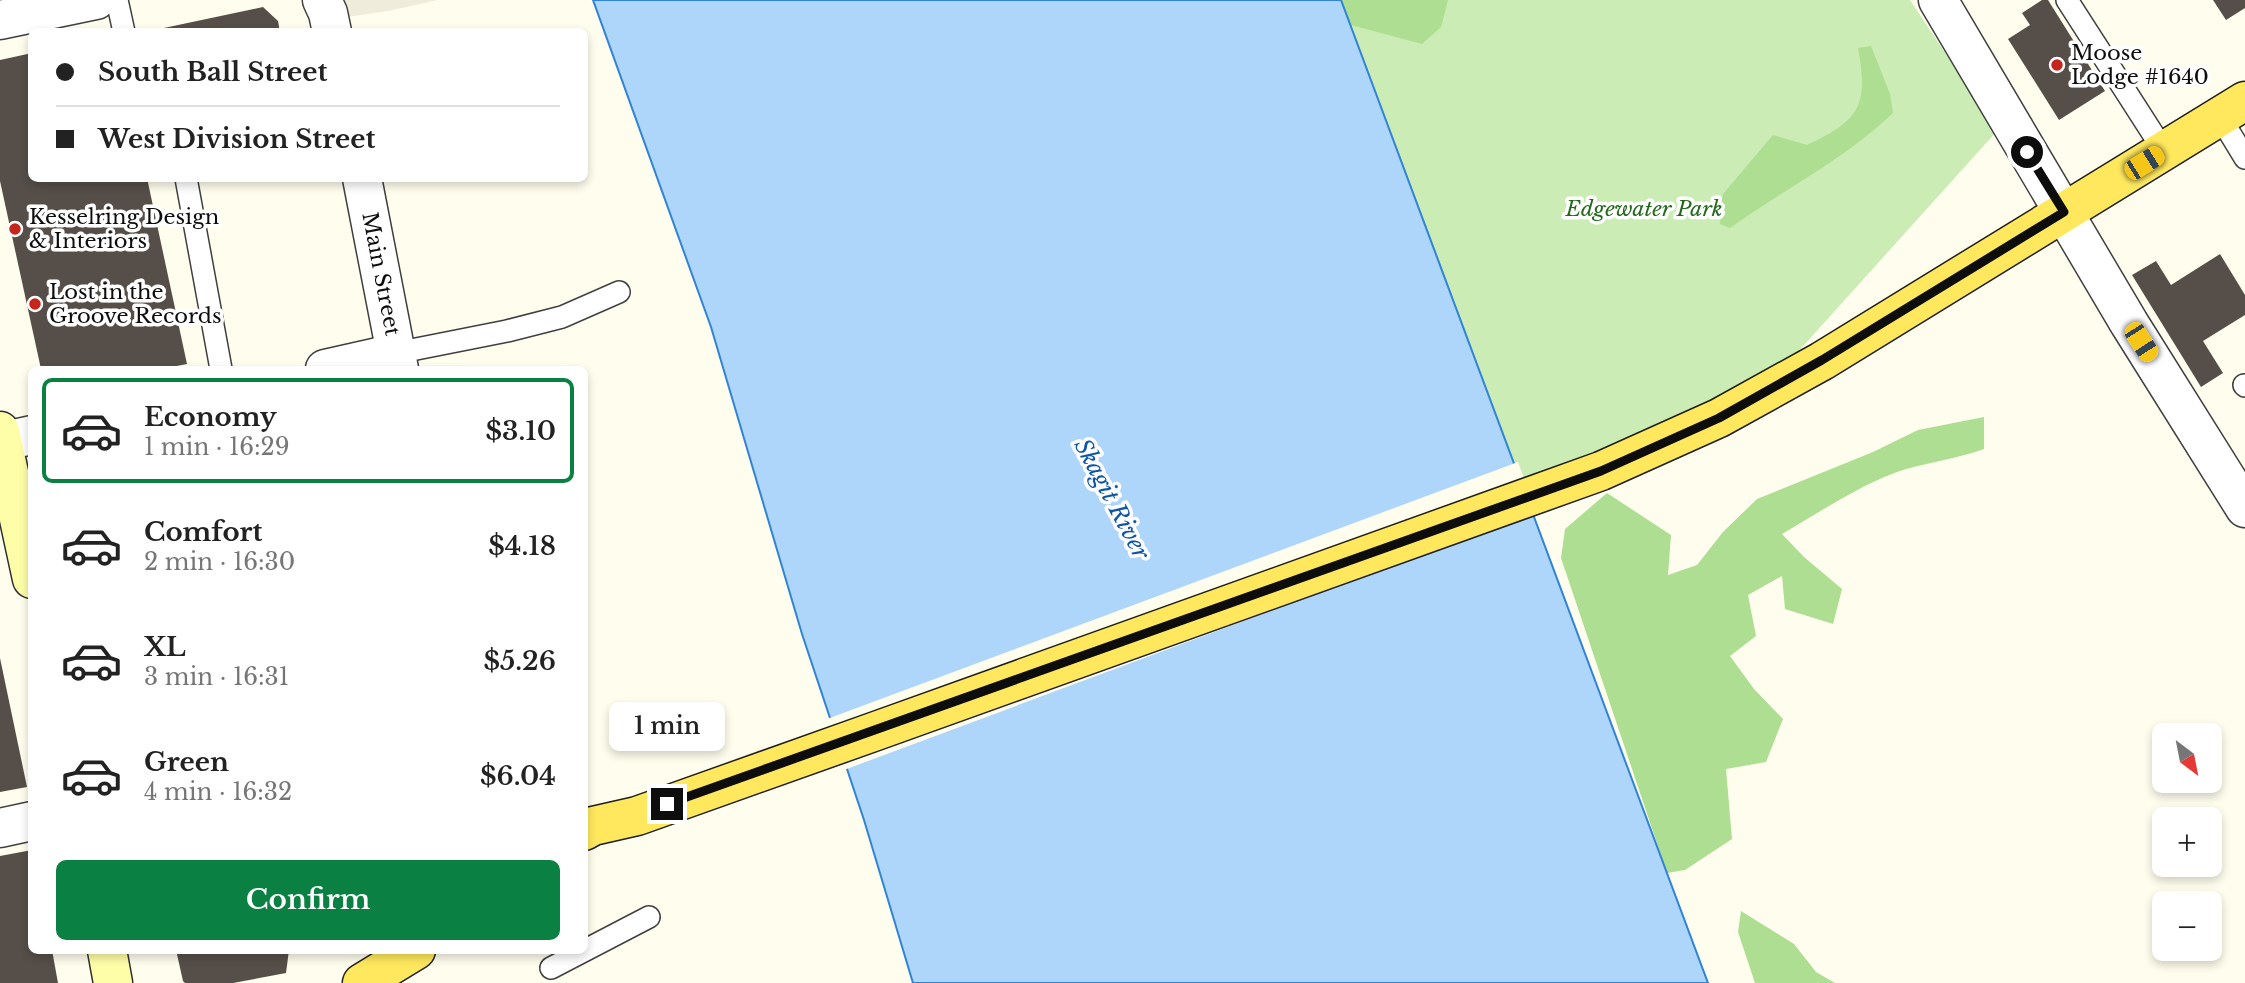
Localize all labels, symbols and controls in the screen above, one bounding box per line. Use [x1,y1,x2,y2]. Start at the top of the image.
place label: Moose Lodge #1640 [2071,40,2209,90]
text: South Ball Street [98,56,327,88]
marker: Moose Lodge #1640 [2049,57,2065,73]
text: West Division Street [98,123,375,155]
route start [2011,136,2043,168]
car [2121,143,2168,183]
park label: Edgewater Park [1564,196,1723,222]
place label: Kesselring Design & Interiors [29,204,219,254]
street label: Main Street [356,210,406,338]
marker: Kesselring Design & Interiors [7,221,23,237]
place label: Lost in the Groove Records [49,279,221,329]
marker: Lost in the Groove Records [27,296,43,312]
car [2121,319,2162,365]
icon: car [60,399,123,462]
text: Economy [144,401,277,433]
text: $3.10 [486,415,556,447]
text: 1 min · 16:29 [144,433,290,461]
water label: Skagit River [1068,434,1156,565]
icon: car [60,514,123,577]
text: Comfort [144,516,262,548]
text: $4.18 [488,530,556,562]
text: 2 min · 16:30 [144,548,295,576]
icon: car [60,629,123,692]
text: XL [144,631,186,663]
text: $5.26 [484,645,556,677]
text: 3 min · 16:31 [144,663,289,691]
callout: 1 min [609,702,725,752]
text: 1 min [634,712,700,740]
north arrow [2152,723,2222,793]
map controls [2152,723,2222,961]
icon: car [60,744,123,807]
text: Green [144,746,229,778]
text: $6.04 [480,760,556,792]
text: 4 min · 16:32 [144,778,292,806]
route end [651,788,683,820]
button: + [2152,807,2222,877]
button: Confirm [56,860,560,940]
button: − [2152,891,2222,961]

